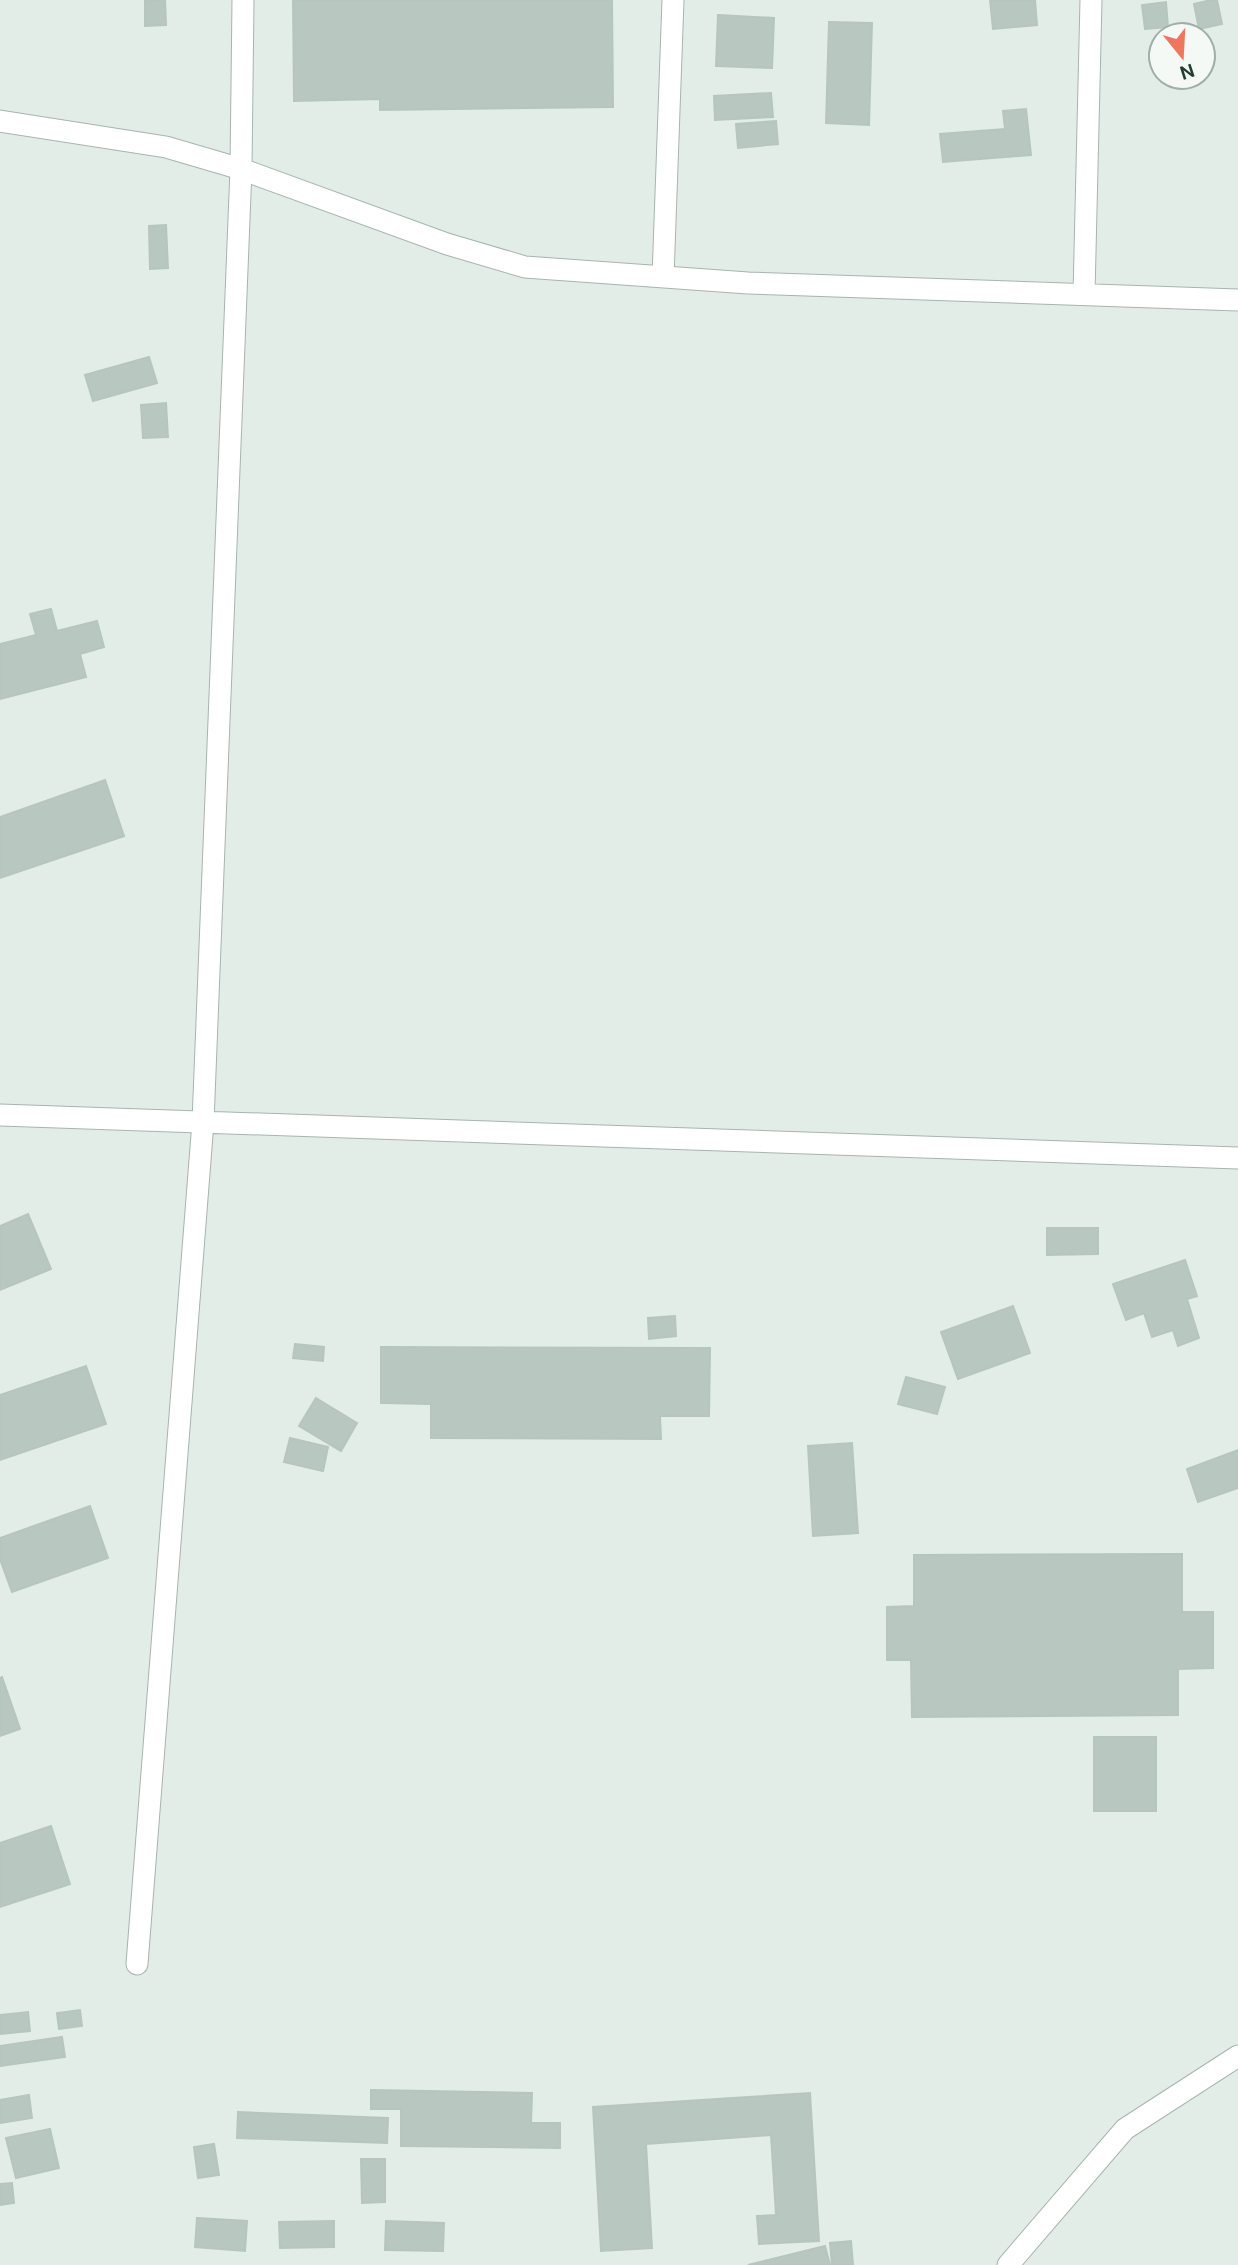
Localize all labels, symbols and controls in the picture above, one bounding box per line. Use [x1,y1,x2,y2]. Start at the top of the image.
north arrow [1147,21,1217,91]
text: N [1177,58,1198,86]

